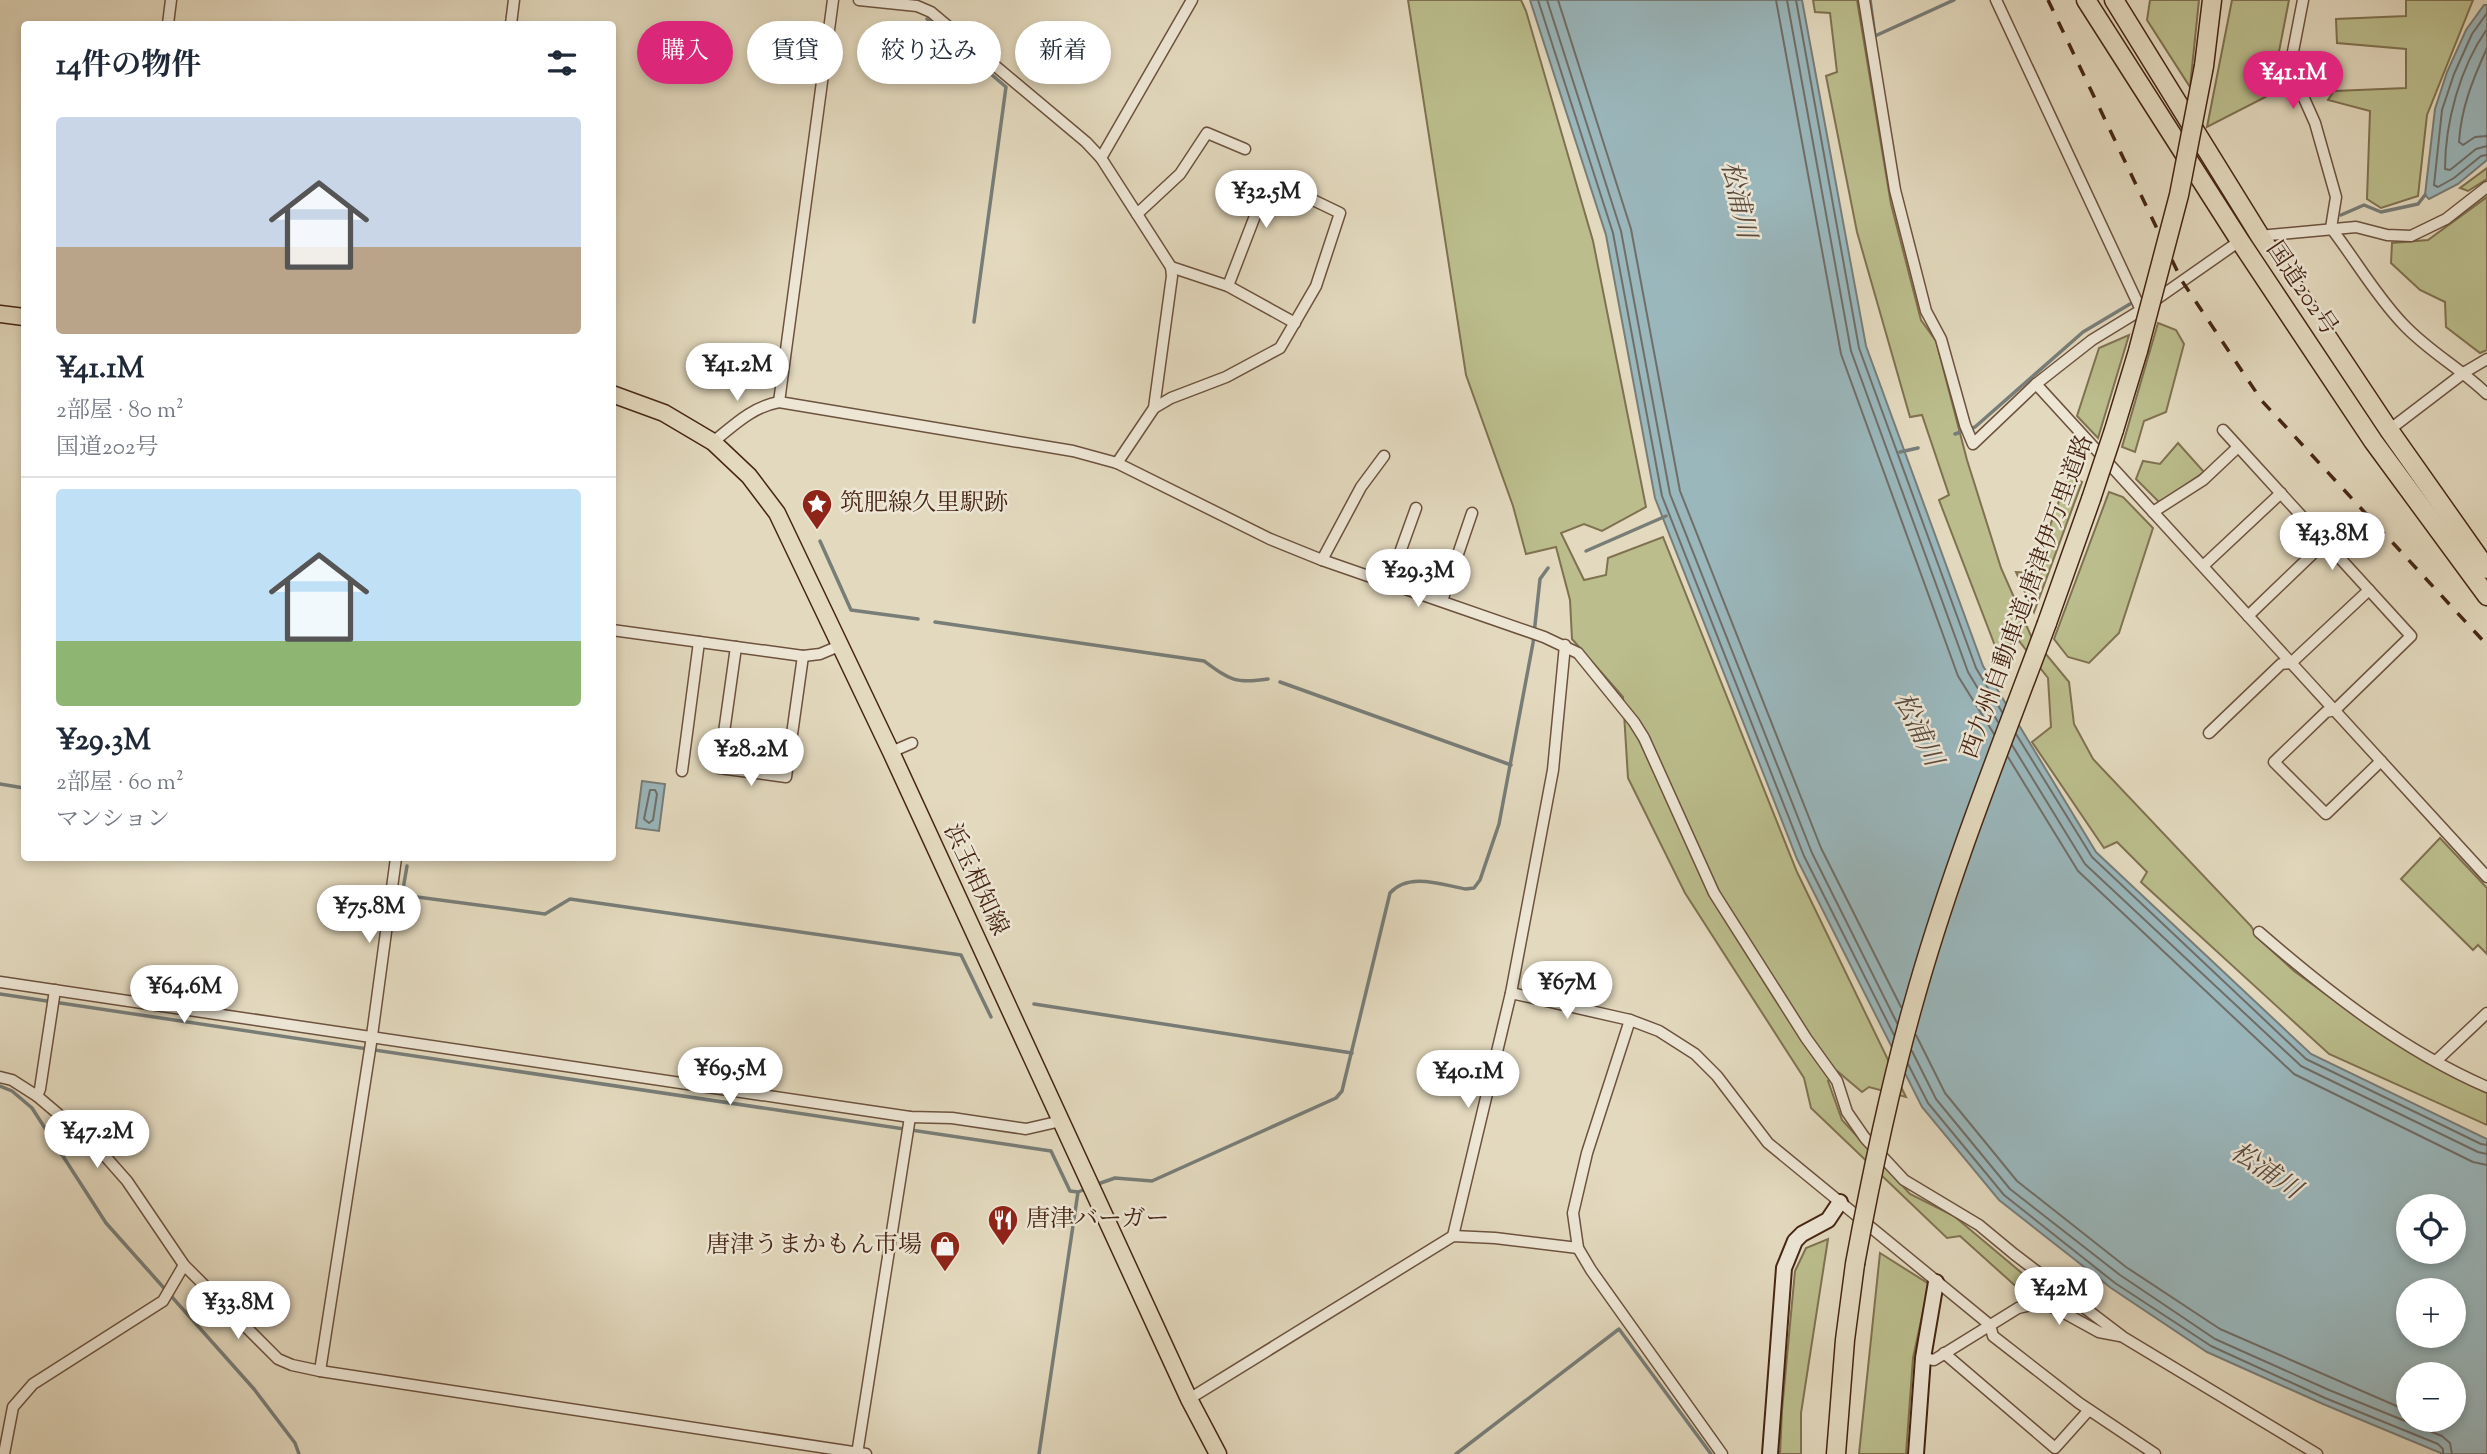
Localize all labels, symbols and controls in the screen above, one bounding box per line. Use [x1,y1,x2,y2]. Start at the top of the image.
chip: 購入 [637,21,733,84]
chip: 賃貸 [747,21,843,84]
chip: 絞り込み [857,21,1001,84]
chip: 新着 [1015,21,1111,84]
icon: filters [543,44,581,82]
text: 14件の物件 [56,45,201,88]
pin: ¥41.1M [2236,52,2350,111]
text: ¥41.1M [2259,57,2327,90]
water label: 松浦川 [1710,158,1764,245]
icon: home [256,162,382,288]
pin: ¥32.5M [1209,170,1323,230]
text: ¥32.5M [1231,176,1301,209]
street label: 国道202号 [2257,235,2345,343]
pin: ¥41.2M [680,344,794,403]
text: ¥41.1M [56,348,144,391]
text: ¥41.2M [702,349,772,382]
text: 2部屋 · 80 m² [56,395,184,428]
street label: 西九州自動車道;唐津伊万里道路 [1953,430,2103,764]
text: 国道202号 [56,432,158,465]
place icon: 筑肥線久里駅跡 [800,487,834,531]
place label: 筑肥線久里駅跡 [840,487,1008,521]
pin: ¥43.8M [2275,512,2389,572]
text: ¥43.8M [2296,518,2368,551]
icon: home [256,534,382,660]
pin: ¥29.3M [1361,550,1475,609]
text: ¥29.3M [1382,555,1454,588]
water label: 松浦川 [1883,687,1952,776]
text: ¥29.3M [56,720,151,763]
pin: ¥28.2M [694,728,808,788]
text: ¥28.2M [714,734,788,767]
text: 2部屋 · 60 m² [56,767,184,800]
text: マンション [56,804,170,837]
street label: 浜玉相知線 [934,818,1016,942]
pin: ¥75.8M [312,886,426,945]
text: ¥75.8M [333,891,405,924]
pin: ¥67M [1526,962,1608,1021]
pin: ¥64.6M [127,965,241,1025]
text: ¥67M [1538,967,1597,1000]
text: ¥64.6M [146,971,222,1004]
pin: ¥69.5M [673,1048,787,1107]
pin: ¥40.1M [1411,1050,1525,1110]
text: ¥69.5M [694,1053,766,1086]
text: ¥40.1M [1432,1056,1504,1089]
pin: ¥47.2M [40,1110,154,1170]
text: ¥47.2M [60,1116,134,1149]
water label: 松浦川 [2222,1135,2310,1211]
map controls [2396,1194,2466,1432]
button: locate [2396,1194,2466,1264]
restaurant icon: 唐津バーガー [986,1203,1020,1247]
place label: 唐津バーガー [1026,1203,1170,1237]
place label: 唐津うまかもん市場 [706,1229,922,1263]
shop icon: 唐津うまかもん市場 [928,1229,962,1273]
pin: ¥42M [2018,1268,2100,1327]
text: ¥42M [2031,1273,2087,1306]
button: + [2396,1278,2466,1348]
pin: ¥33.8M [181,1282,295,1341]
text: ¥33.8M [202,1287,274,1320]
button: − [2396,1362,2466,1432]

